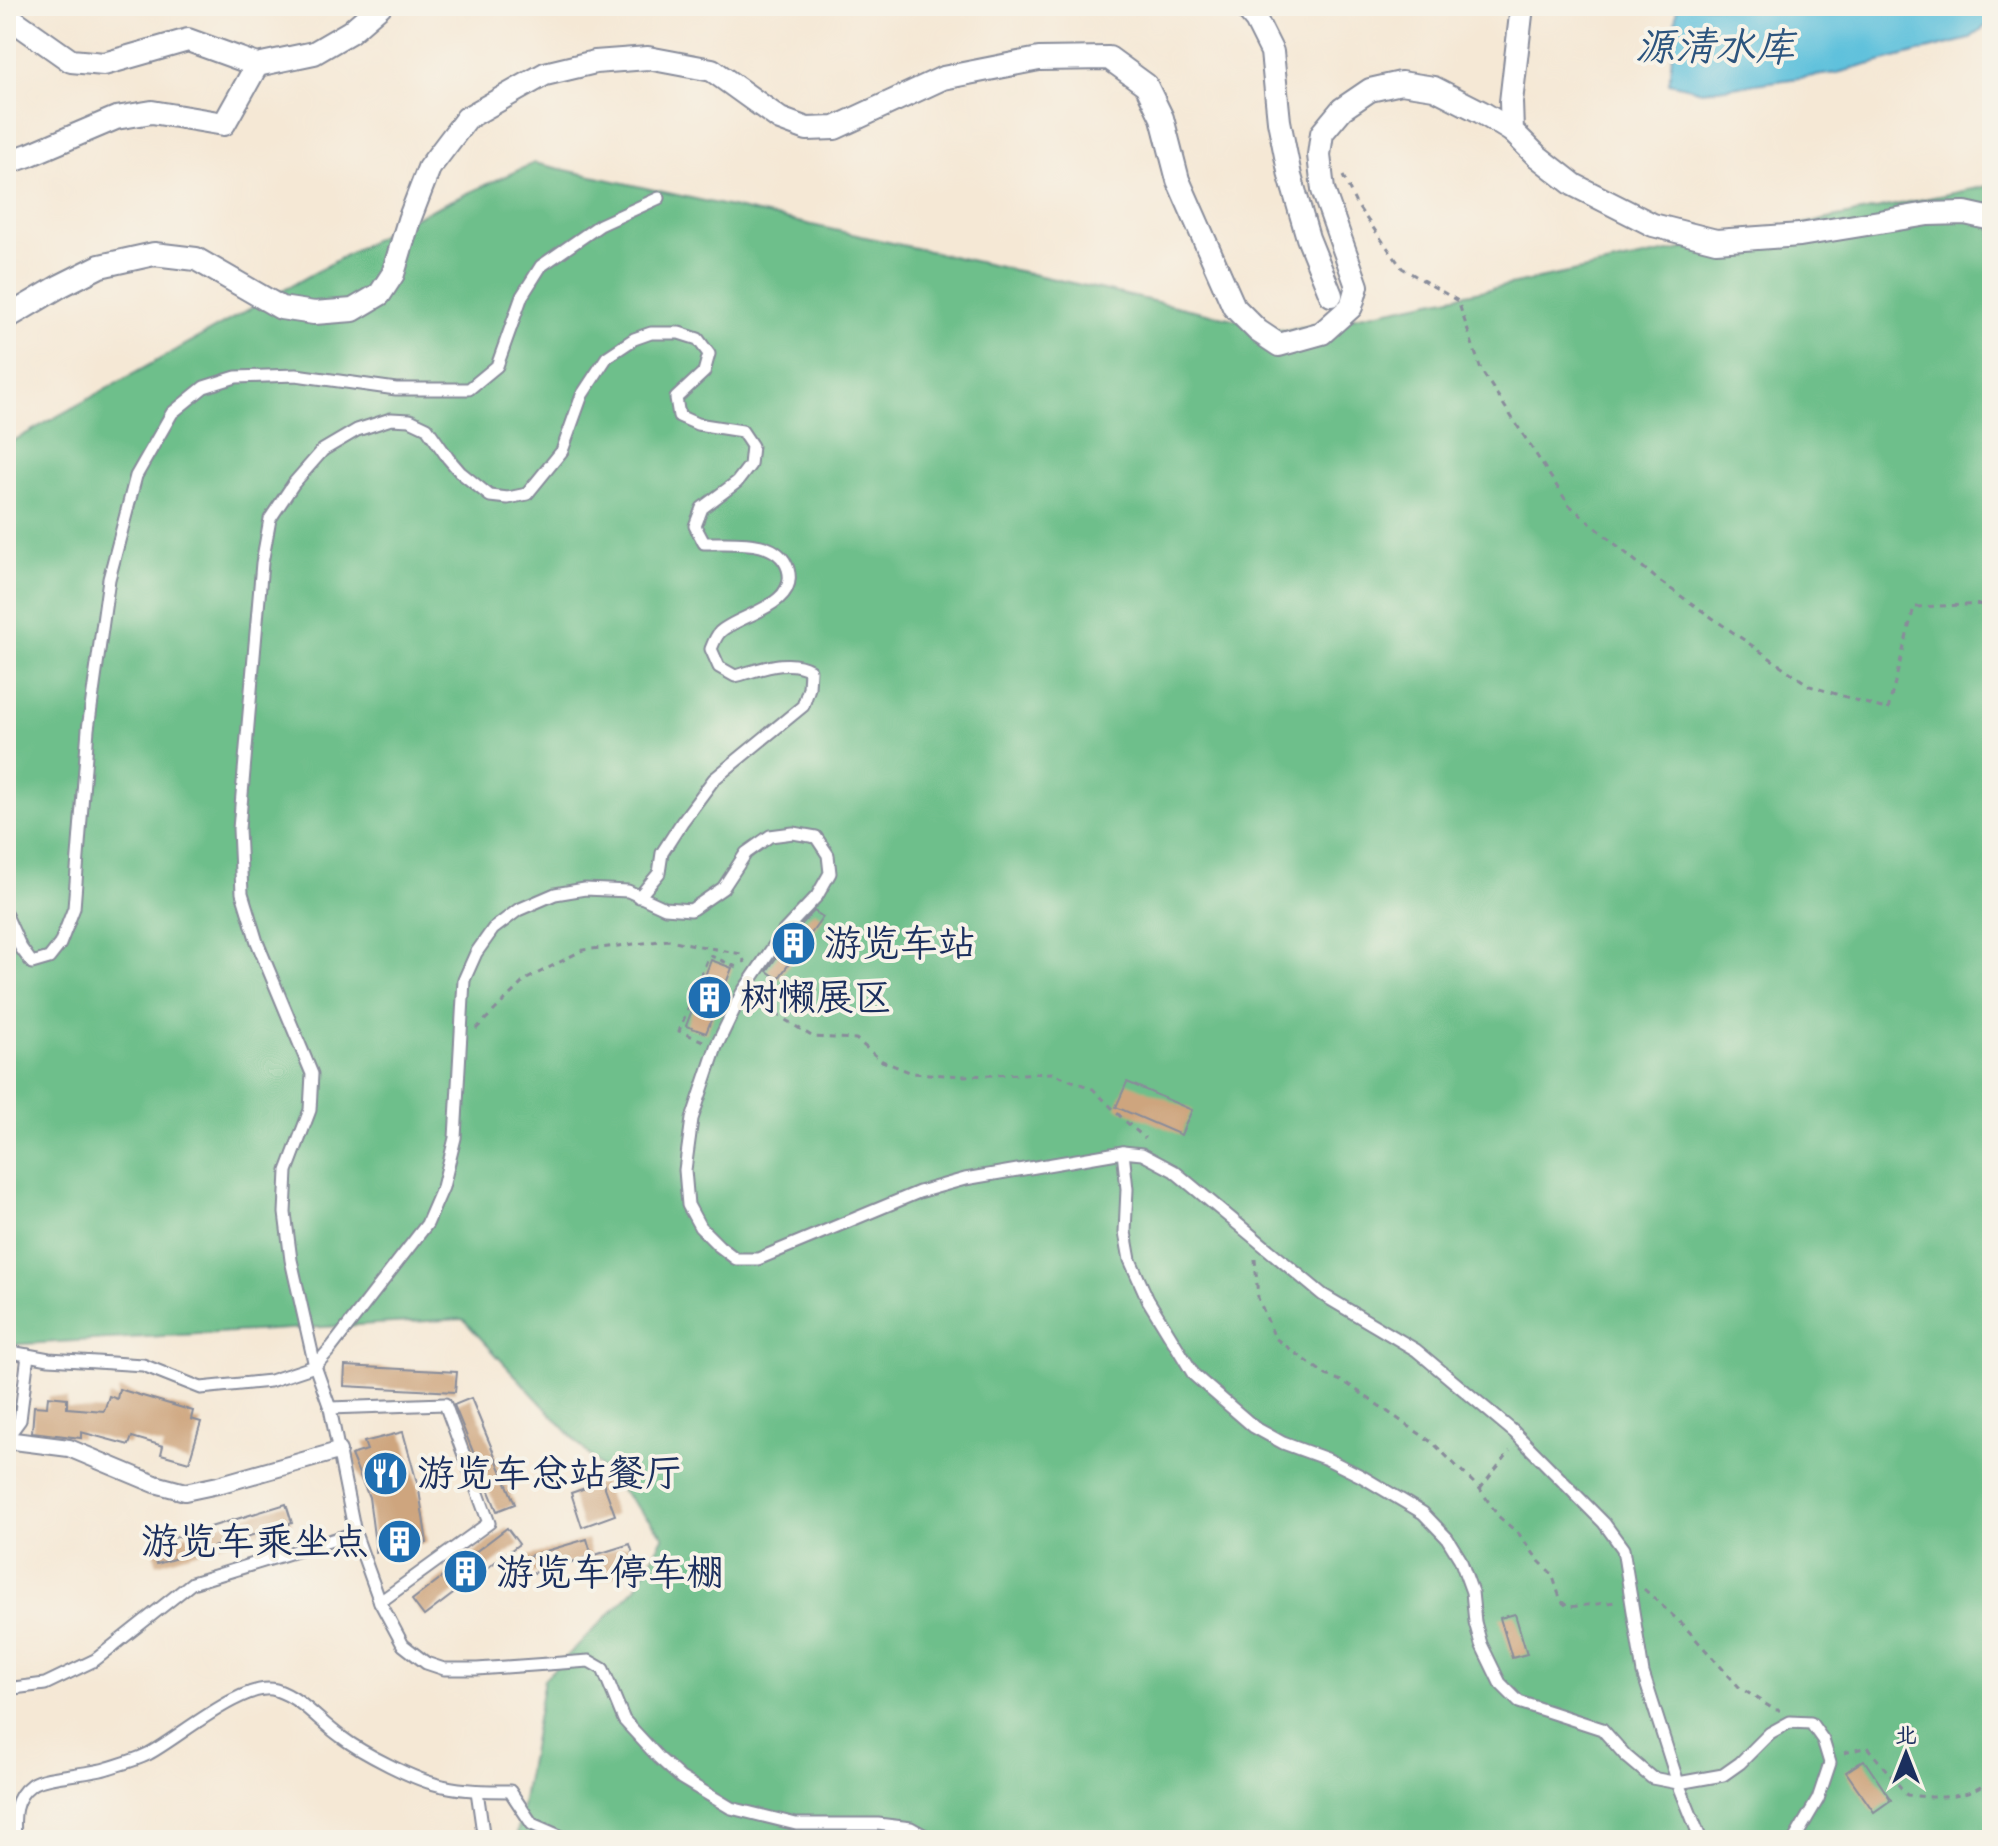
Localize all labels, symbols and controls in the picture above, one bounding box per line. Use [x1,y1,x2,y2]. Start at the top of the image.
water label: 源清水库 [1635,22,1798,72]
building icon: 游览车站 [769,919,817,967]
place label: 游览车站 [824,920,976,967]
building icon: 树懒展区 [685,973,733,1021]
place label: 树懒展区 [740,974,892,1021]
restaurant icon: 游览车总站餐厅 [362,1449,410,1497]
place label: 游览车总站餐厅 [417,1450,683,1497]
building icon: 游览车乘坐点 [376,1517,424,1565]
place label: 游览车乘坐点 [141,1518,369,1565]
building icon: 游览车停车棚 [441,1548,489,1596]
place label: 游览车停车棚 [496,1549,724,1596]
north arrow [1866,1714,1946,1794]
text: 北 [1895,1721,1917,1749]

